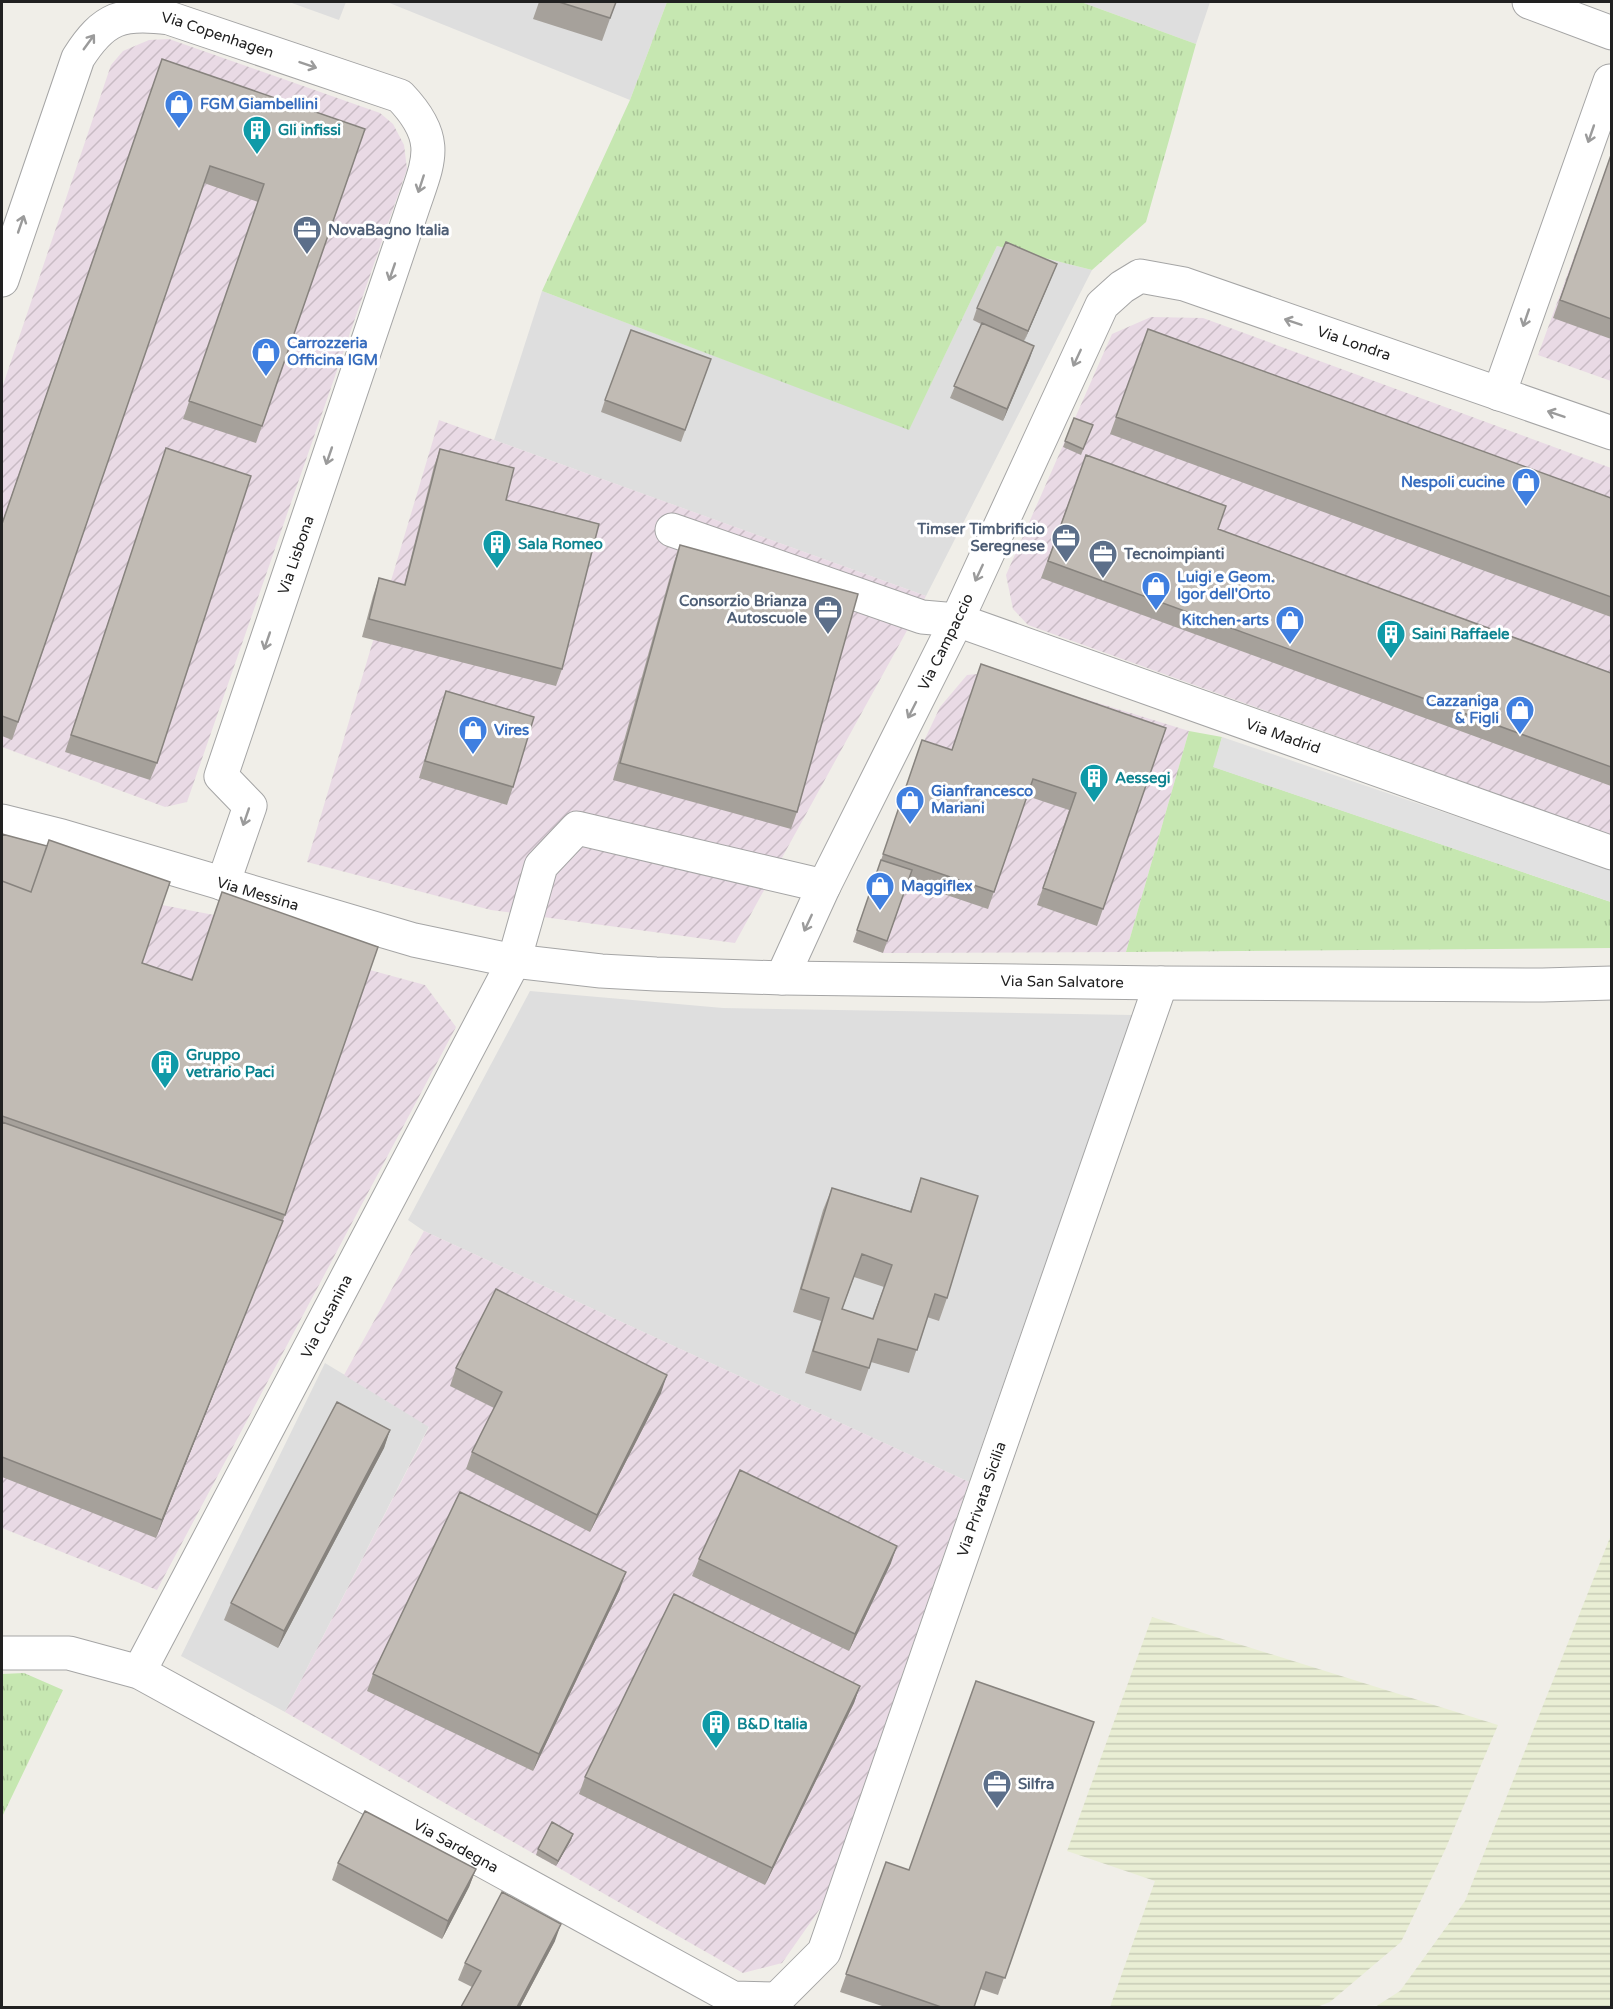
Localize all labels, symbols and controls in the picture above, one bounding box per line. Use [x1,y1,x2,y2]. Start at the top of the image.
street label: Via Copenhagen [160,8,276,62]
one-way arrow [83,35,95,51]
one-way arrow [298,60,317,71]
shop icon: FGM Giambellini [163,88,195,130]
place label: FGM Giambellini [200,95,318,113]
building icon: Gli infissi [241,114,273,156]
place label: Gli infissi [278,121,341,139]
one-way arrow [1584,124,1595,143]
one-way arrow [414,174,425,193]
office icon: NovaBagno Italia [291,214,323,256]
one-way arrow [16,215,27,234]
place label: NovaBagno Italia [328,221,450,240]
one-way arrow [385,262,396,280]
one-way arrow [1519,308,1530,327]
one-way arrow [1284,315,1303,326]
street label: Via Londra [1315,322,1393,364]
place label: Carrozzeria Officina IGM [287,334,378,369]
shop icon: Carrozzeria Officina IGM [250,336,282,378]
one-way arrow [1071,348,1083,366]
one-way arrow [1547,407,1566,418]
one-way arrow [323,446,334,465]
shop icon: Nespoli cucine [1510,466,1542,508]
place label: Nespoli cucine [1401,473,1506,492]
street label: Via Lisbona [274,513,318,597]
place label: Timser Timbrificio Seregnese [916,520,1045,556]
office icon: Timser Timbrificio Seregnese [1050,522,1082,564]
building icon: Sala Romeo [481,528,513,570]
place label: Sala Romeo [518,535,603,553]
office icon: Tecnoimpianti [1087,538,1119,580]
place label: Tecnoimpianti [1123,545,1224,564]
one-way arrow [972,564,984,582]
place label: Luigi e Geom. Igor dell'Orto [1177,568,1275,604]
shop icon: Luigi e Geom. Igor dell'Orto [1140,570,1172,612]
street label: Via Campaccio [914,590,977,693]
place label: Consorzio Brianza Autoscuole [679,592,807,627]
office icon: Consorzio Brianza Autoscuole [812,594,844,636]
shop icon: Kitchen-arts [1274,604,1306,646]
place label: Kitchen-arts [1182,611,1269,629]
building icon: Saini Raffaele [1375,618,1407,660]
place label: Saini Raffaele [1412,625,1510,643]
one-way arrow [261,631,272,650]
place label: Cazzaniga & Figli [1426,692,1499,728]
shop icon: Cazzaniga & Figli [1504,694,1536,736]
one-way arrow [906,701,917,719]
shop icon: Vires [457,714,489,756]
street label: Via Madrid [1244,715,1323,758]
place label: Vires [494,721,529,739]
building icon: Aessegi [1078,762,1110,804]
place label: Aessegi [1115,769,1171,788]
place label: Gianfrancesco Mariani [931,782,1033,817]
shop icon: Gianfrancesco Mariani [894,784,926,826]
one-way arrow [240,807,251,826]
shop icon: Maggiflex [864,870,896,912]
street label: Via Messina [215,873,301,915]
place label: Maggiflex [901,877,973,896]
one-way arrow [801,914,812,932]
street label: Via San Salvatore [1000,972,1124,992]
place label: Gruppo vetrario Paci [186,1046,275,1081]
building icon: Gruppo vetrario Paci [149,1048,181,1090]
street label: Via Cusanina [297,1272,356,1361]
street label: Via Privata Sicilia [953,1439,1010,1559]
building icon: B&D Italia [700,1708,732,1750]
place label: B&D Italia [737,1715,808,1733]
office icon: Silfra [981,1768,1013,1810]
place label: Silfra [1018,1775,1054,1793]
street label: Via Sardegna [410,1815,502,1877]

